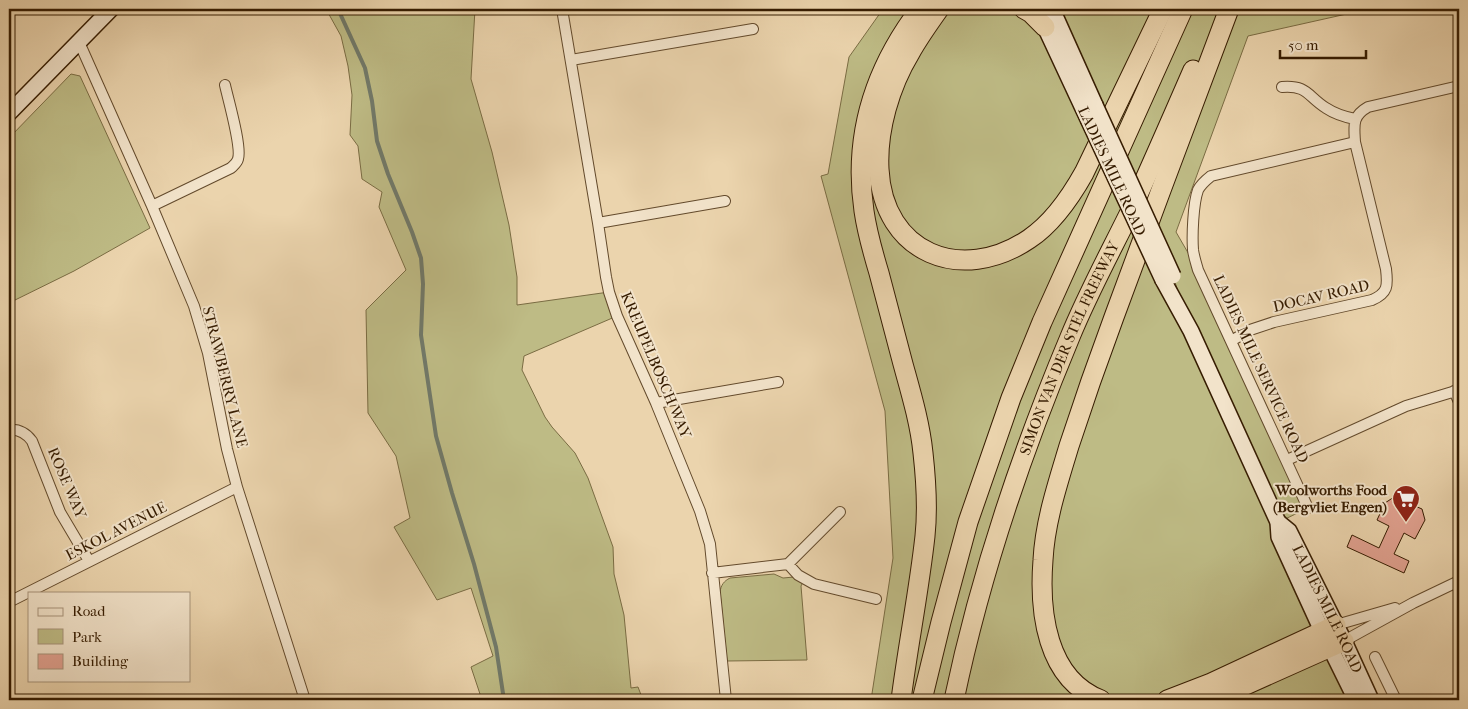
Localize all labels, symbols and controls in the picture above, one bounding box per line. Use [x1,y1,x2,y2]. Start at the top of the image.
scale bar [1280,28,1367,60]
text: 50 m [1288,36,1319,54]
street label: LADIES MILE ROAD [1074,104,1150,238]
street label: SIMON VAN DER STEL FREEWAY [1016,238,1123,458]
street label: LADIES MILE SERVICE ROAD [1209,272,1313,466]
street label: DOCAV ROAD [1271,276,1371,316]
street label: KREUPELBOSCH WAY [617,289,695,442]
street label: STRAWBERRY LANE [199,305,251,449]
street label: ROSE WAY [44,445,90,522]
place label: Woolworths Food (Bergvliet Engen) [1273,481,1388,516]
supermarket icon: Woolworths Food (Bergvliet Engen) [1391,484,1421,523]
street label: ESKOL AVENUE [62,498,170,564]
street label: LADIES MILE ROAD [1288,542,1366,676]
legend [28,592,190,682]
text: Road [72,602,106,620]
text: Park [72,628,102,646]
text: Building [72,652,129,670]

